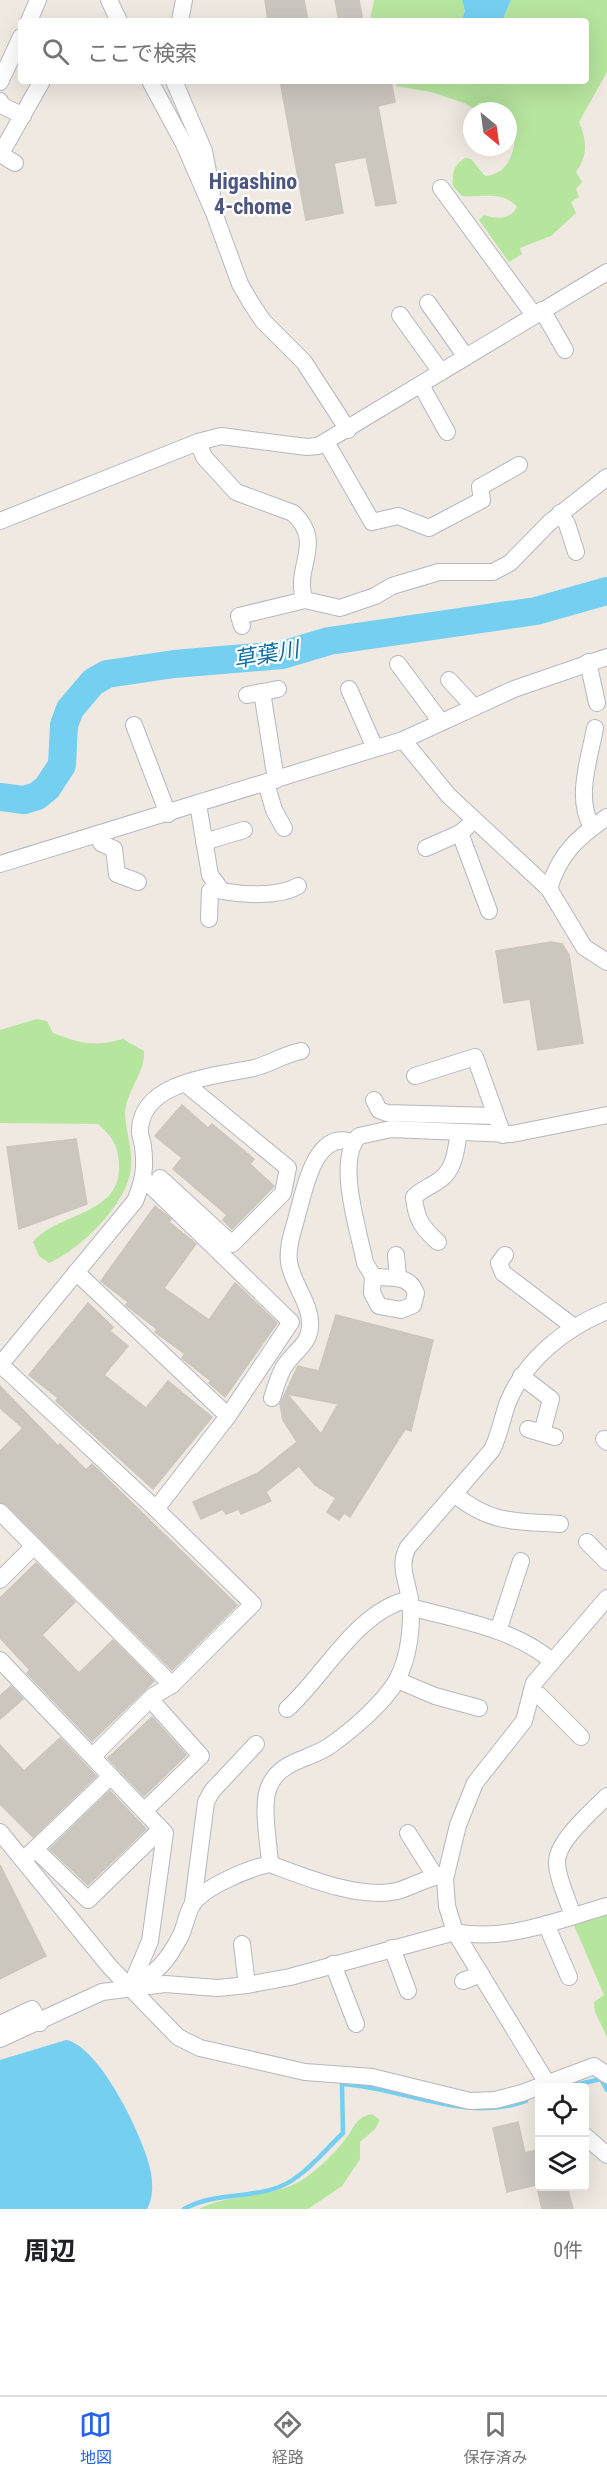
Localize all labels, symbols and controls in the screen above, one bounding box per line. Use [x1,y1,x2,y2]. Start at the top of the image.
search box [18,18,589,84]
icon: search [39,35,72,68]
text: ここで検索 [87,41,197,66]
north arrow [463,102,517,156]
district label: Higashino 4-chome [209,169,297,219]
water label: 草葉川 [231,636,303,673]
map controls [535,2083,589,2191]
button: locate [535,2083,589,2137]
button: layers [535,2137,589,2191]
text: 周辺 [24,2236,76,2266]
text: 0件 [553,2238,583,2262]
tab: 地図 [79,2408,112,2468]
tab: 経路 [271,2408,304,2468]
tab: 保存済み [463,2408,527,2468]

